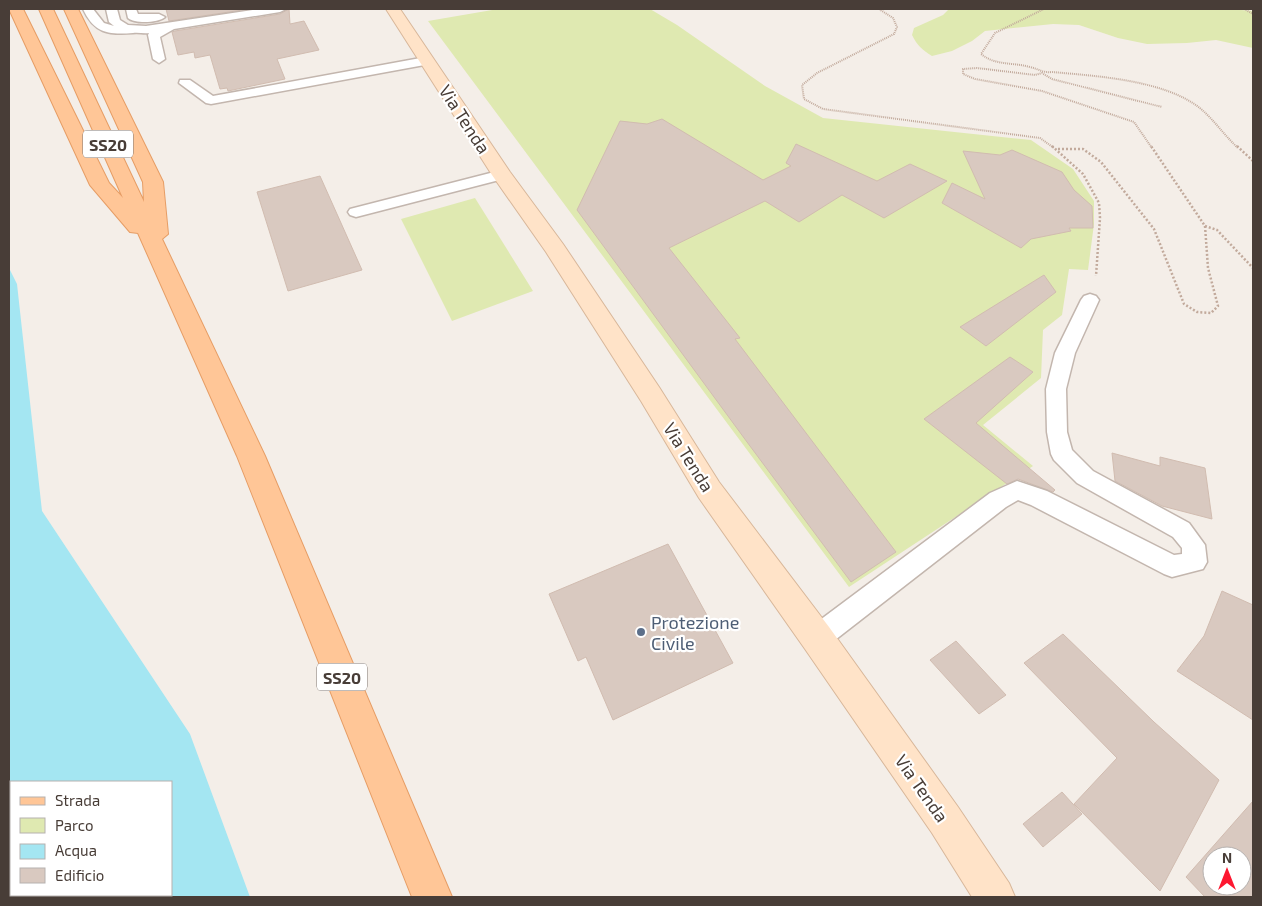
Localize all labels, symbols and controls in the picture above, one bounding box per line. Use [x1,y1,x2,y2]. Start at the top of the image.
street label: Via Tenda [435,80,495,158]
road number: SS20 [83,130,133,158]
street label: Via Tenda [659,418,719,496]
place label: Protezione Civile [651,611,739,654]
marker: Protezione Civile [635,626,647,638]
road number: SS20 [317,664,367,690]
street label: Via Tenda [891,750,953,826]
legend [10,781,172,896]
text: Strada [55,791,100,809]
text: Parco [55,816,94,834]
text: Acqua [55,841,97,859]
north arrow [1202,846,1252,896]
text: N [1222,849,1232,866]
text: Edificio [55,866,104,884]

